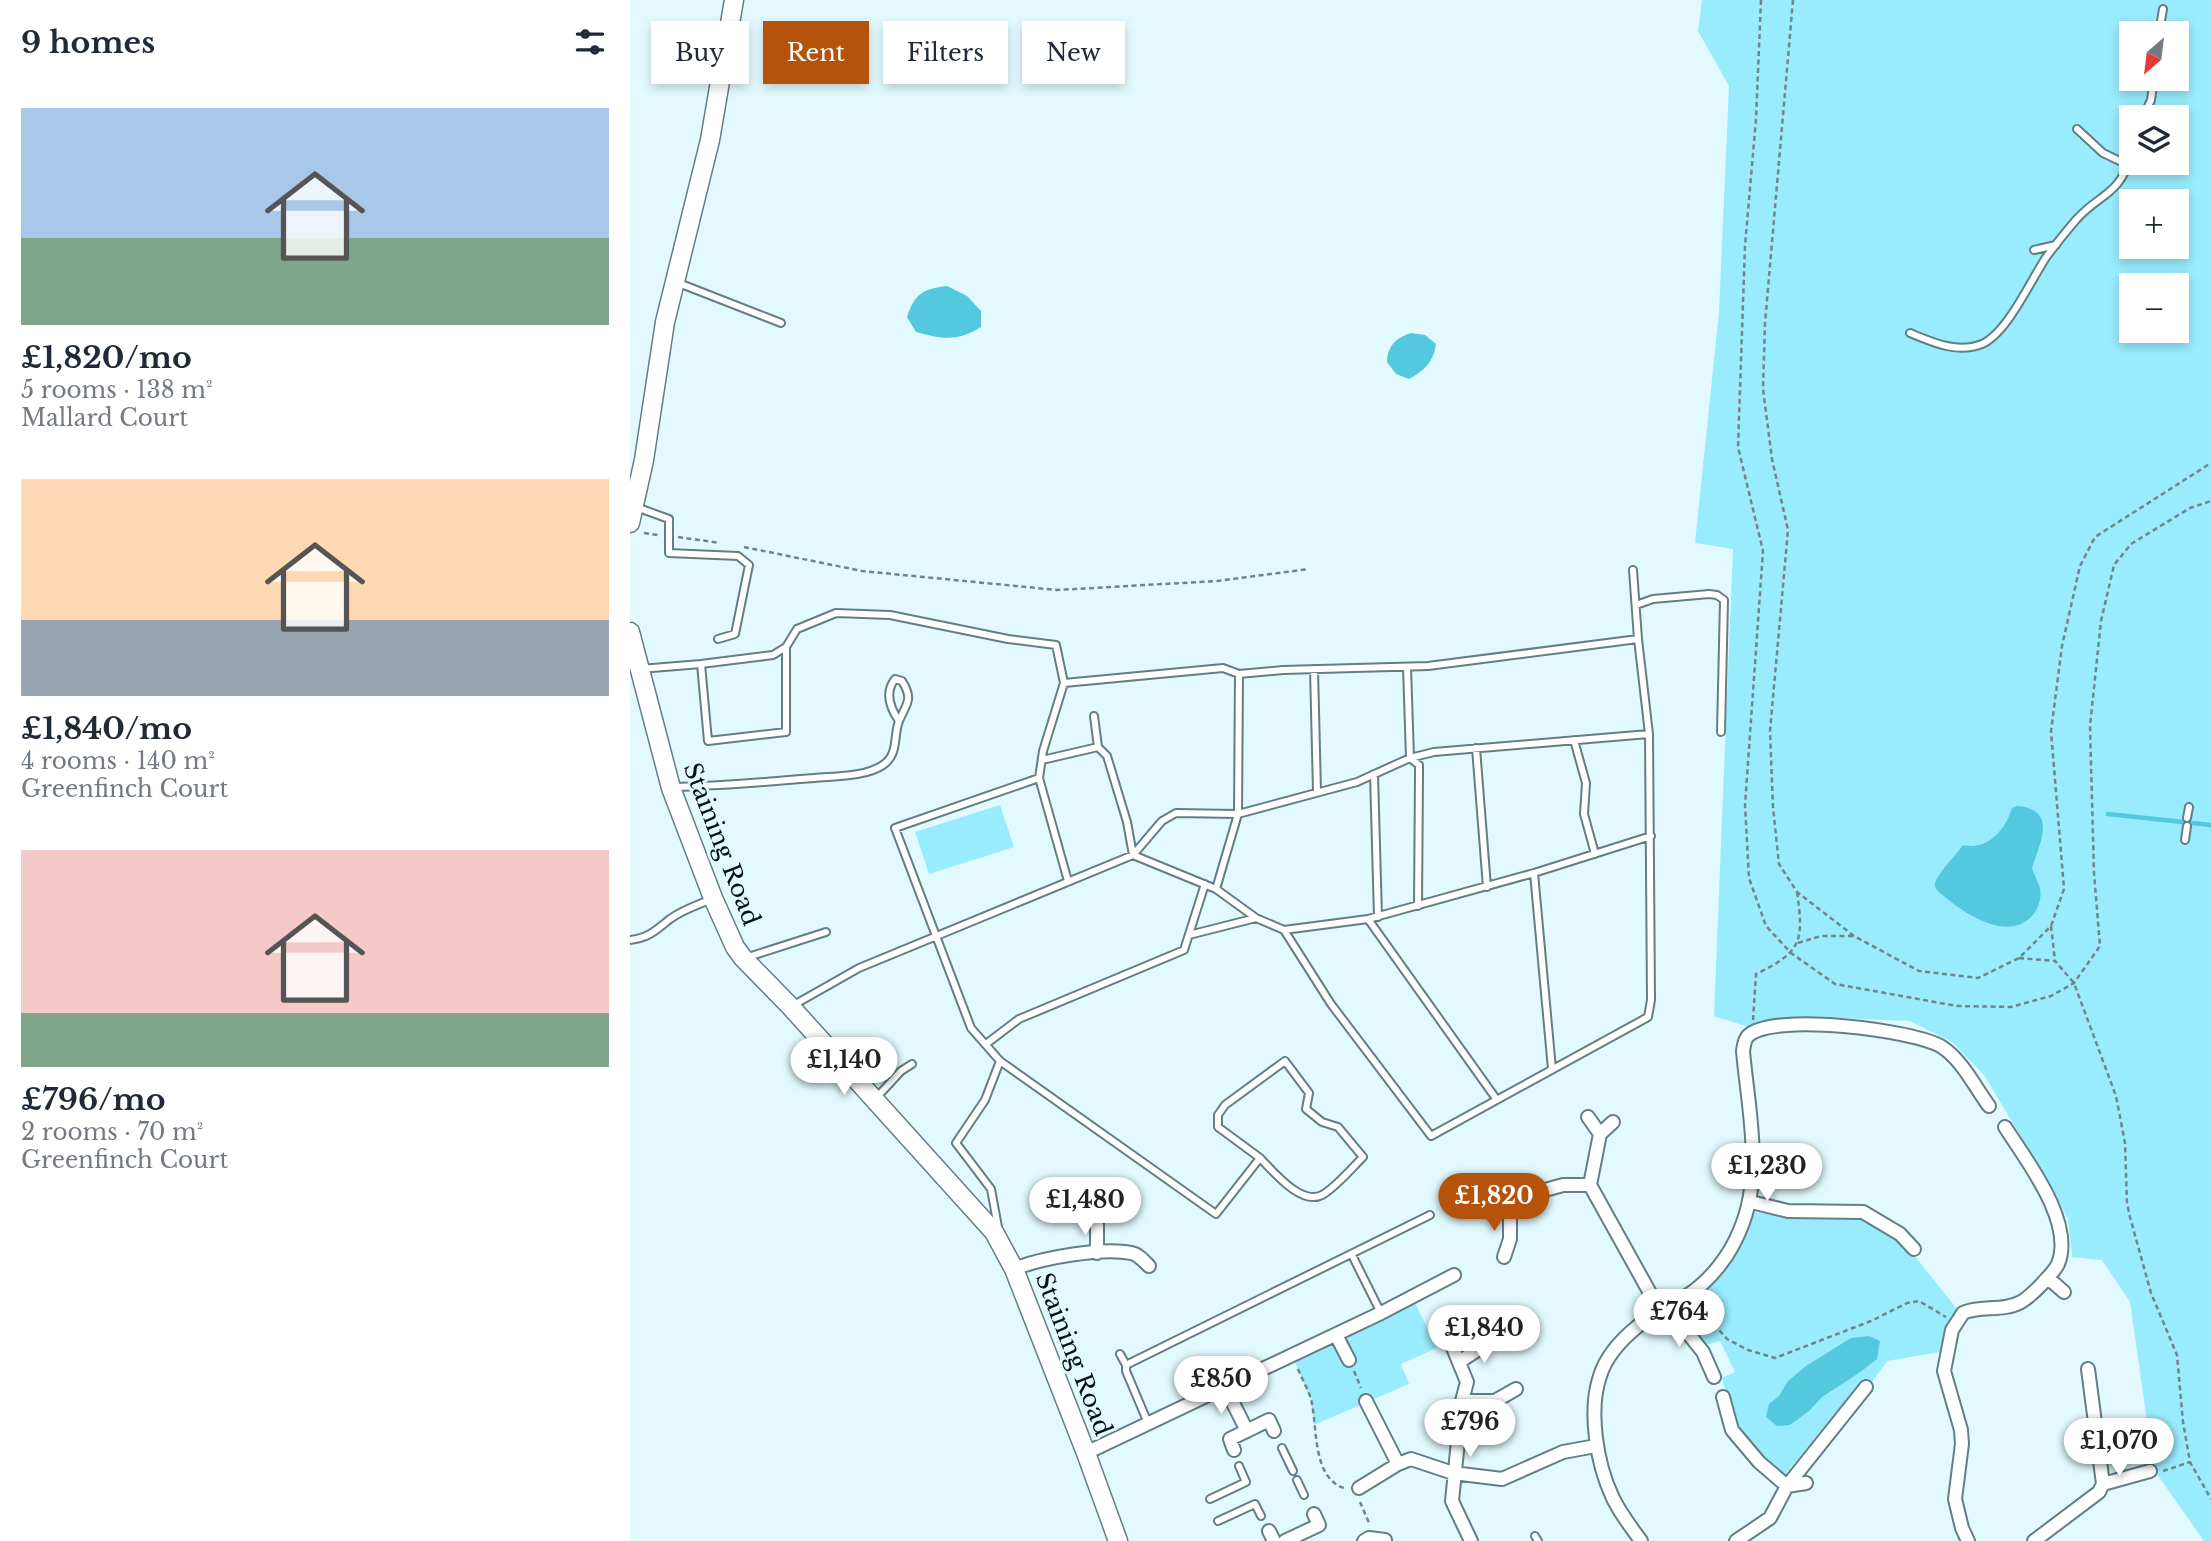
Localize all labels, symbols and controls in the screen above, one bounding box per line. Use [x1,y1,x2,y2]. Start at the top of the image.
chip: Buy [651,21,749,84]
chip: Rent [763,21,869,84]
chip: Filters [883,21,1008,84]
chip: New [1022,21,1125,84]
north arrow [2119,21,2189,91]
map controls [2119,21,2189,343]
icon: filters [571,23,609,61]
text: 9 homes [21,24,155,61]
button: layers [2119,105,2189,175]
icon: home [252,153,378,279]
button: + [2119,189,2189,259]
button: − [2119,273,2189,343]
text: £1,820/mo [21,339,192,376]
text: 5 rooms · 138 m² [21,376,213,404]
text: Mallard Court [21,404,188,432]
icon: home [252,524,378,650]
text: £1,840/mo [21,710,192,747]
text: 4 rooms · 140 m² [21,747,215,775]
street label: Staining Road [678,758,766,930]
text: Greenfinch Court [21,775,228,803]
icon: home [252,895,378,1021]
pin: £1,140 [787,1038,901,1097]
text: £1,140 [806,1046,882,1074]
text: £796/mo [21,1081,165,1118]
text: 2 rooms · 70 m² [21,1118,203,1146]
pin: £1,230 [1710,1144,1824,1203]
text: Greenfinch Court [21,1146,228,1174]
text: £1,230 [1727,1152,1807,1180]
pin: £1,820 [1437,1174,1551,1233]
pin: £1,480 [1028,1178,1142,1237]
text: £1,820 [1454,1182,1534,1210]
text: £1,480 [1045,1186,1125,1214]
street label: Staining Road [1030,1268,1118,1440]
pin: £764 [1638,1290,1720,1349]
text: £764 [1650,1298,1708,1326]
pin: £1,840 [1427,1306,1541,1365]
text: £1,840 [1444,1314,1524,1342]
pin: £850 [1180,1356,1262,1416]
text: £850 [1190,1365,1252,1393]
pin: £796 [1429,1400,1511,1459]
text: £796 [1440,1408,1500,1436]
pin: £1,070 [2062,1418,2176,1478]
text: £1,070 [2080,1427,2158,1455]

